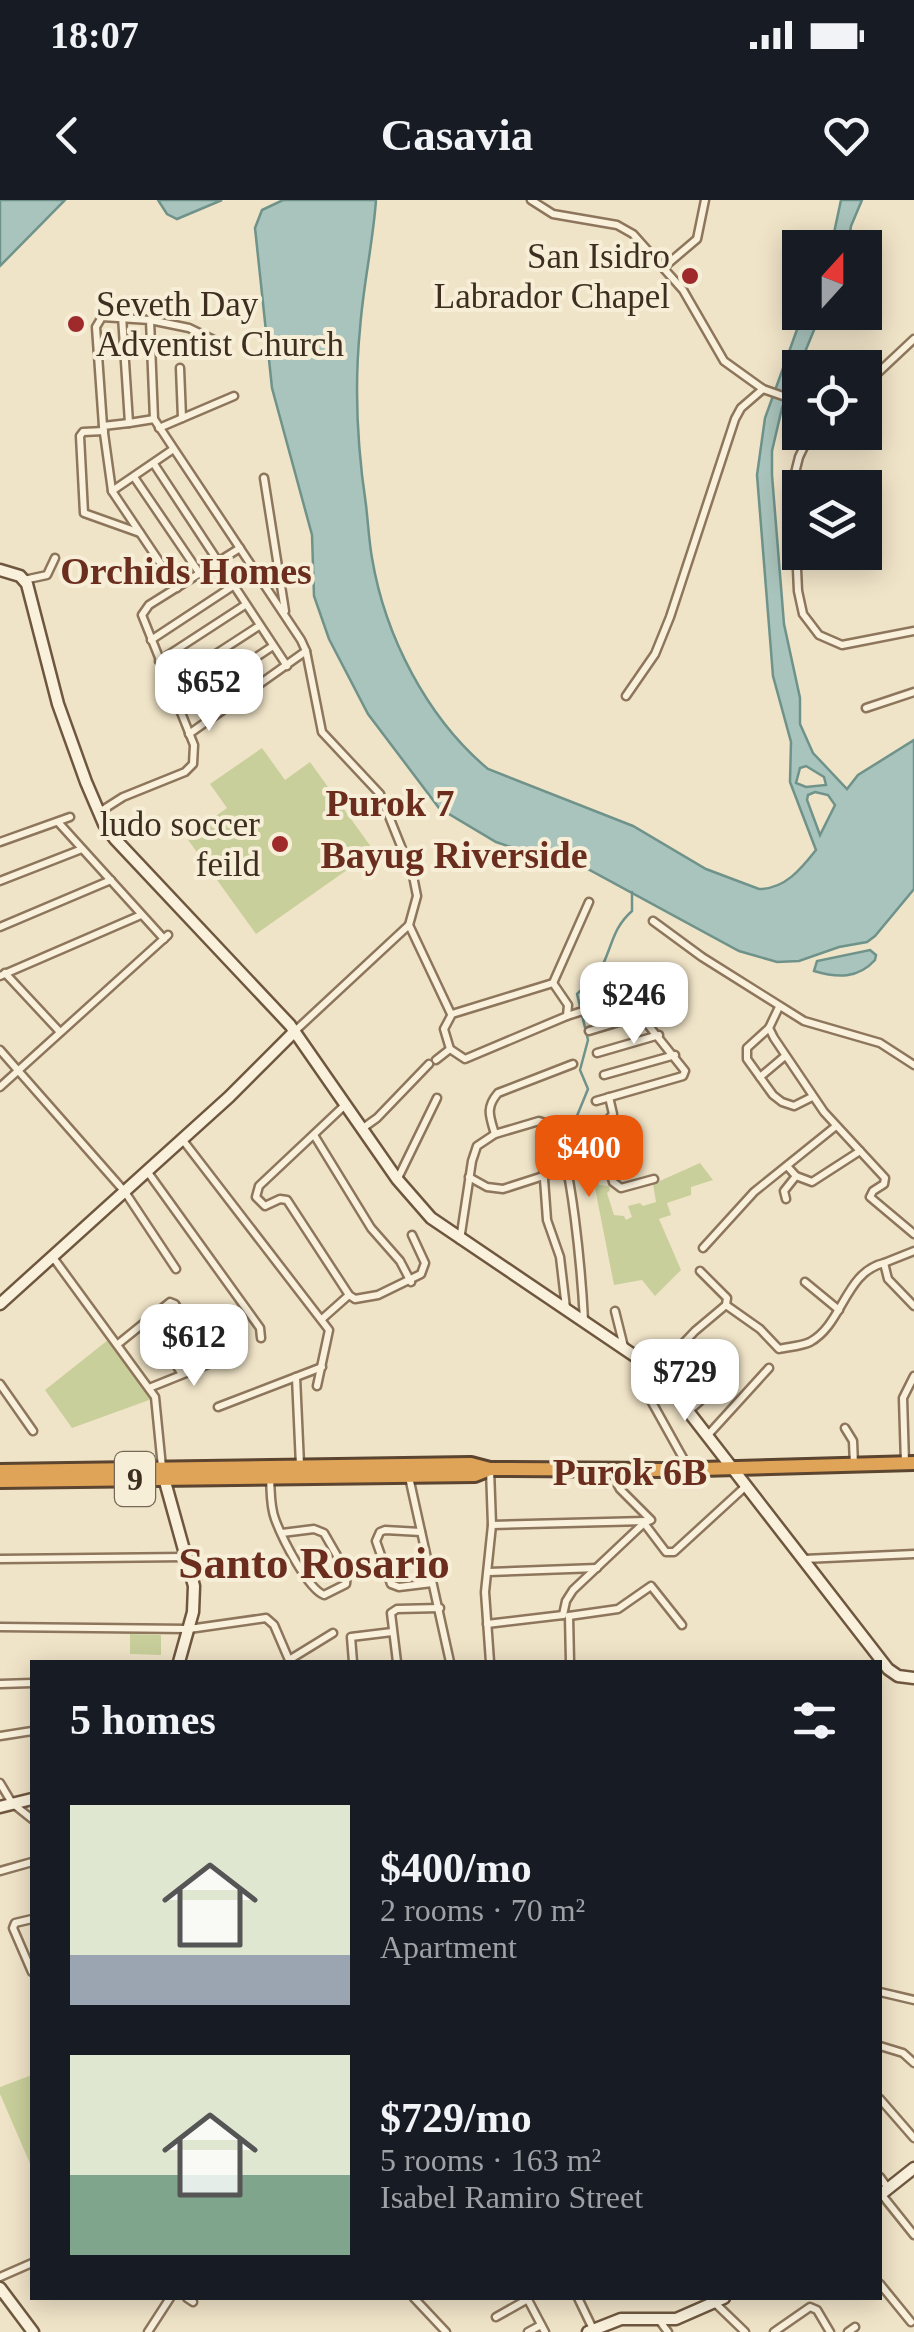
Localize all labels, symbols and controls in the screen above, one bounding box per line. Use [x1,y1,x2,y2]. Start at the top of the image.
text: 18:07 [50,14,139,56]
icon: back [40,108,95,163]
icon: heart [819,108,874,163]
text: Casavia [381,110,533,160]
north arrow [782,230,882,330]
map controls [782,230,882,570]
place label: San Isidro Labrador Chapel [434,237,670,316]
marker: San Isidro Labrador Chapel [679,265,701,287]
place label: Seveth Day Adventist Church [96,285,344,364]
marker: Seveth Day Adventist Church [65,313,87,335]
button: locate [782,350,882,450]
button: layers [782,470,882,570]
district label: Orchids Homes [60,550,312,592]
pin: $652 [150,649,268,734]
text: $652 [177,663,241,699]
district label: Purok 7 [325,782,455,824]
place label: ludo soccer feild [100,805,260,884]
marker: ludo soccer feild [269,833,291,855]
district label: Bayug Riverside [320,834,588,876]
pin: $246 [575,962,693,1047]
text: $246 [602,976,666,1012]
pin: $400 [530,1115,648,1200]
text: $400 [557,1129,621,1165]
pin: $612 [135,1304,253,1389]
text: $612 [162,1318,226,1354]
pin: $729 [626,1339,744,1424]
text: $729 [653,1353,717,1389]
district label: Purok 6B [553,1451,707,1493]
road number: 9 [115,1452,155,1506]
district label: Santo Rosario [178,1538,450,1588]
icon: filters [787,1693,842,1748]
text: 5 homes [70,1697,216,1743]
icon: home [150,1845,270,1965]
text: $400/mo [380,1845,532,1891]
text: 2 rooms · 70 m² [380,1892,585,1928]
text: Apartment [380,1929,517,1965]
icon: home [150,2095,270,2215]
text: $729/mo [380,2095,532,2141]
text: 5 rooms · 163 m² [380,2142,601,2178]
text: Isabel Ramiro Street [380,2179,643,2215]

